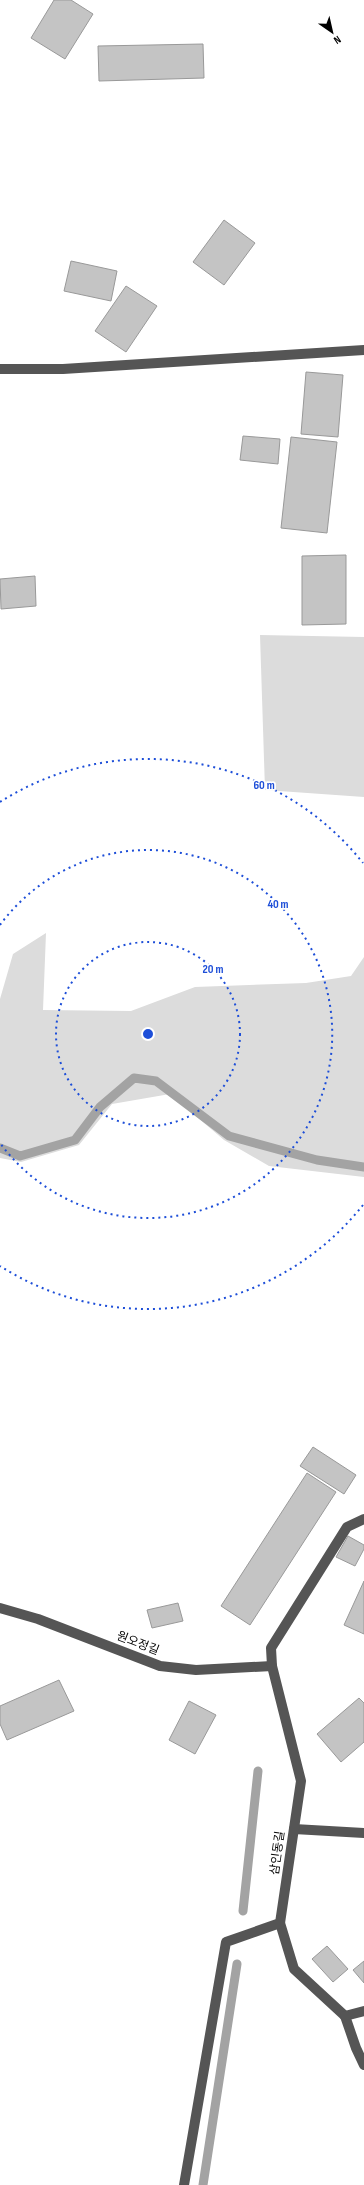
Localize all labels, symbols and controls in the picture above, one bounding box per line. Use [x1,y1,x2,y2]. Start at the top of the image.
north arrow [312,12,352,52]
text: N [331,33,343,47]
text: 60 m [253,778,275,793]
text: 40 m [267,897,289,912]
text: 20 m [203,962,223,977]
centre of rings [141,1027,155,1041]
street label: 원오정길 [115,1629,161,1658]
street label: 삼인동길 [267,1830,288,1876]

